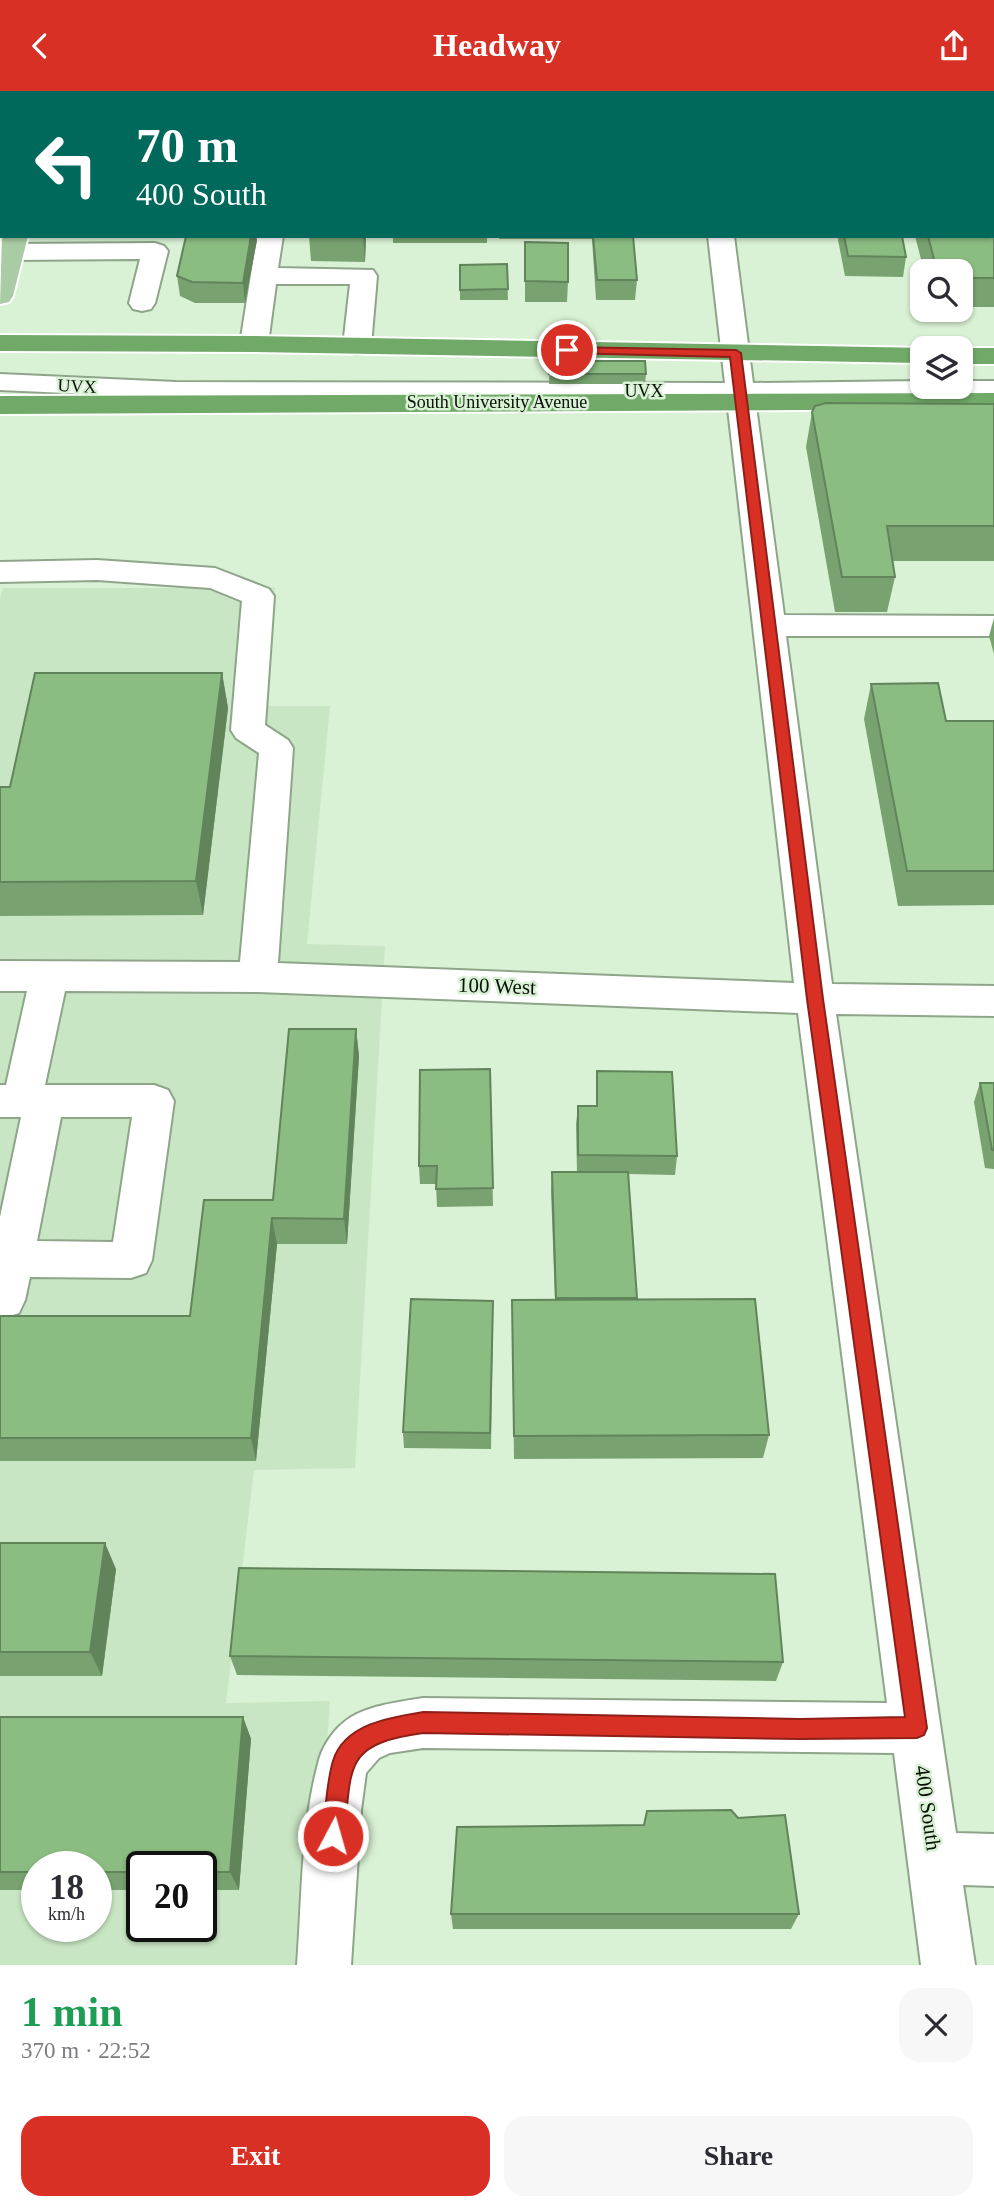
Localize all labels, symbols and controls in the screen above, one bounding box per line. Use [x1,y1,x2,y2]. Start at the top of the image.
icon: back [21,27,59,65]
text: Headway [433,27,561,63]
icon: share [935,27,973,65]
text: 70 m [136,118,238,173]
icon: left [21,119,112,210]
text: 400 South [136,176,267,212]
map controls [910,259,973,399]
button: search [910,259,973,322]
pin [537,320,597,380]
icon: arrive [548,331,586,369]
button: layers [910,336,973,399]
street label: UVX [57,375,97,397]
street label: UVX [625,381,664,401]
street label: South University Avenue [407,392,587,412]
street label: 100 West [458,973,536,999]
street label: 400 South [910,1764,946,1853]
position arrow [296,1799,370,1873]
speed limit sign: 20 [126,1851,217,1942]
text: 18 [49,1868,84,1907]
text: km/h [48,1904,85,1924]
button: close [899,1988,973,2062]
text: 1 min [21,1989,123,2035]
text: 370 m · 22:52 [21,2038,151,2063]
button: Exit [21,2116,490,2196]
button: Share [504,2116,973,2196]

